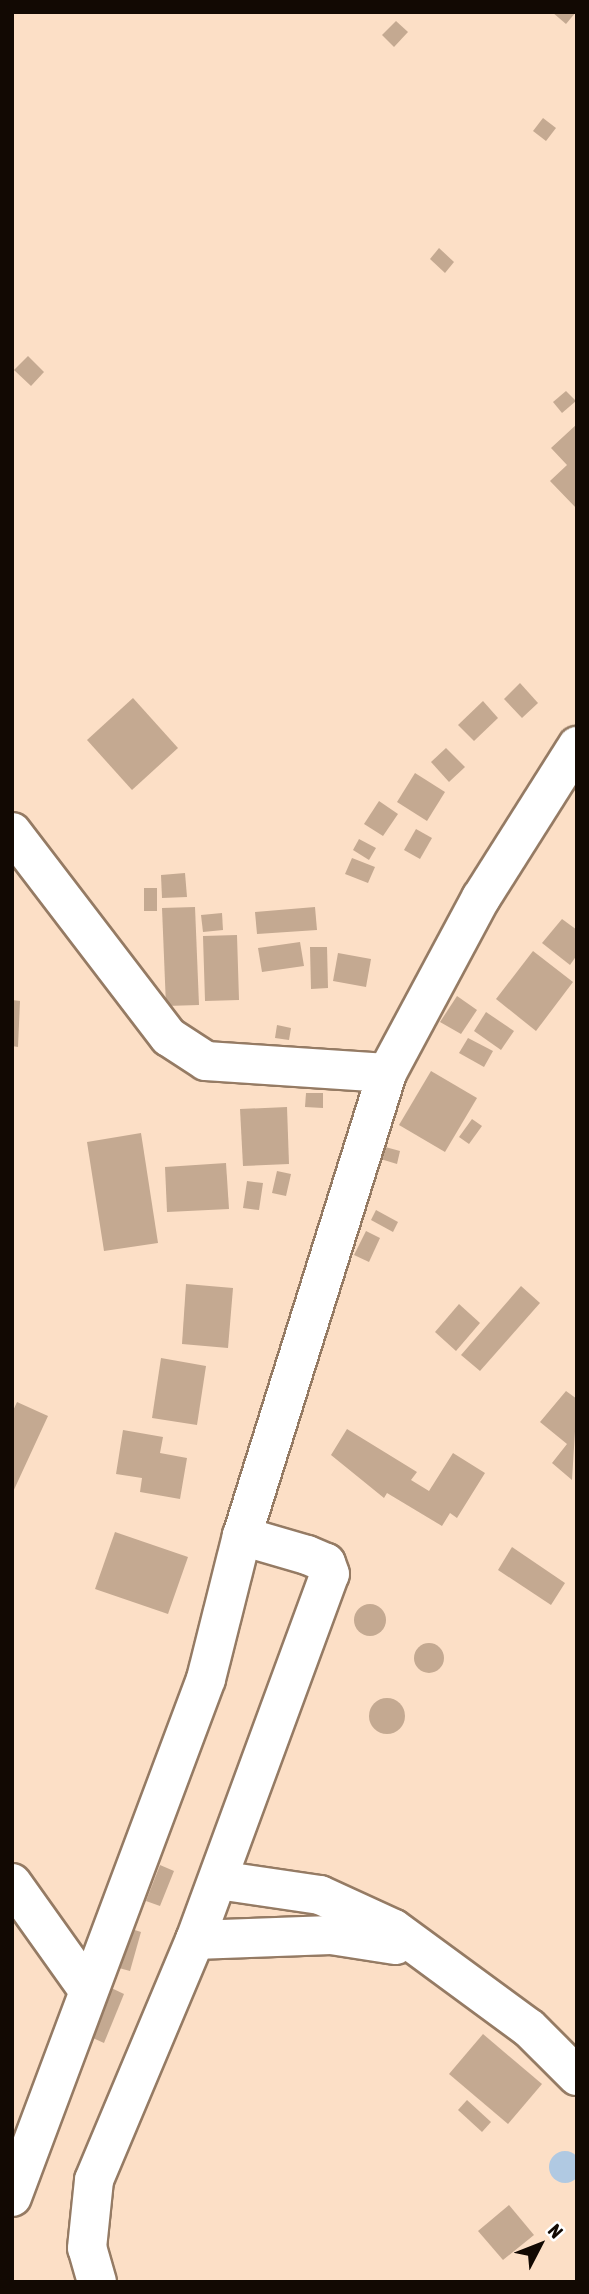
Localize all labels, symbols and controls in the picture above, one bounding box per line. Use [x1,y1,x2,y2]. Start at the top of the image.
north arrow [505,2210,575,2280]
text: N [544,2219,568,2242]

